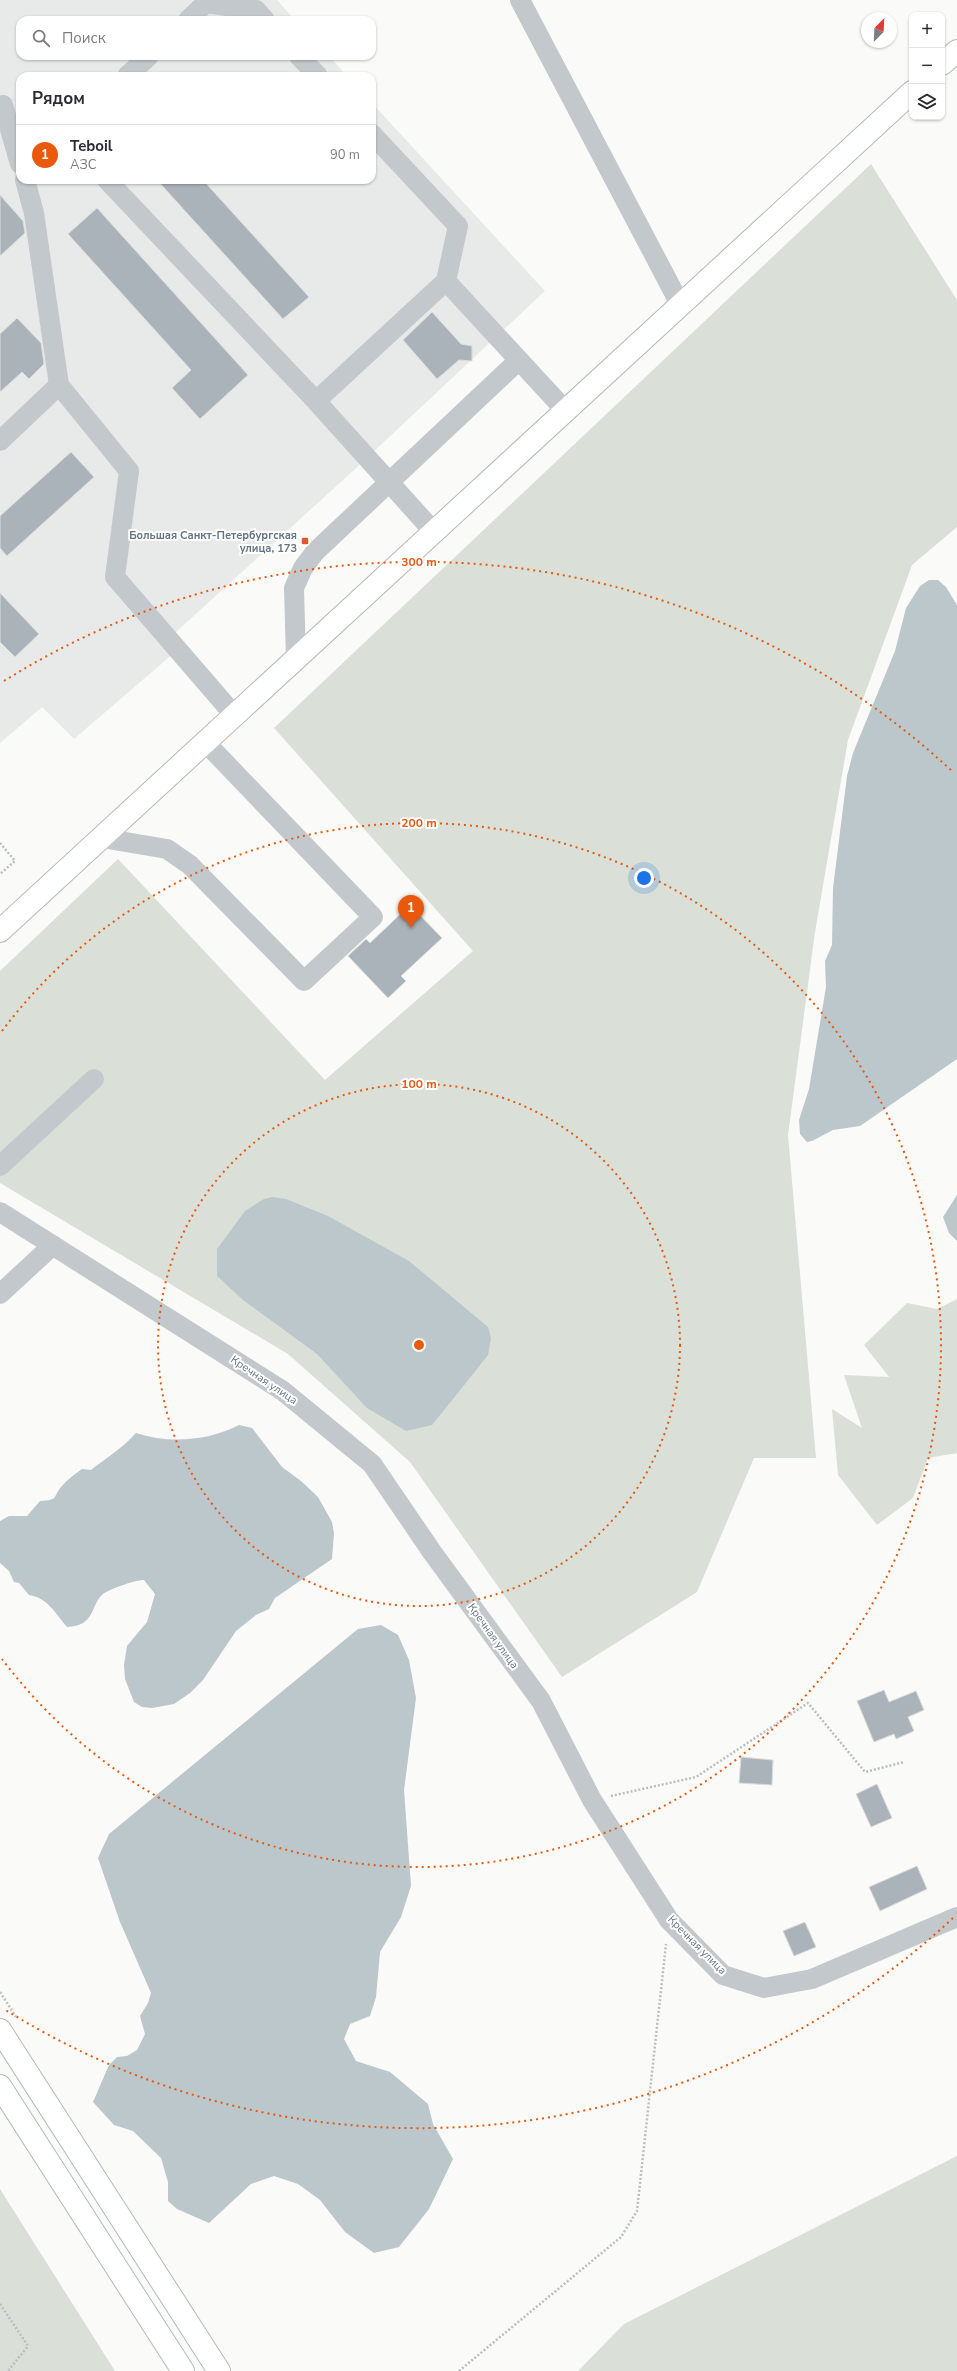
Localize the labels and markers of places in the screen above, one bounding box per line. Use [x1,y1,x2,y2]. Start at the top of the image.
place label: Большая Санкт-Петербургская улица, 173 [129,528,297,556]
marker: Большая Санкт-Петербургская улица, 173 [300,536,310,546]
pin: 1 [398,895,424,928]
centre of rings [412,1338,426,1352]

